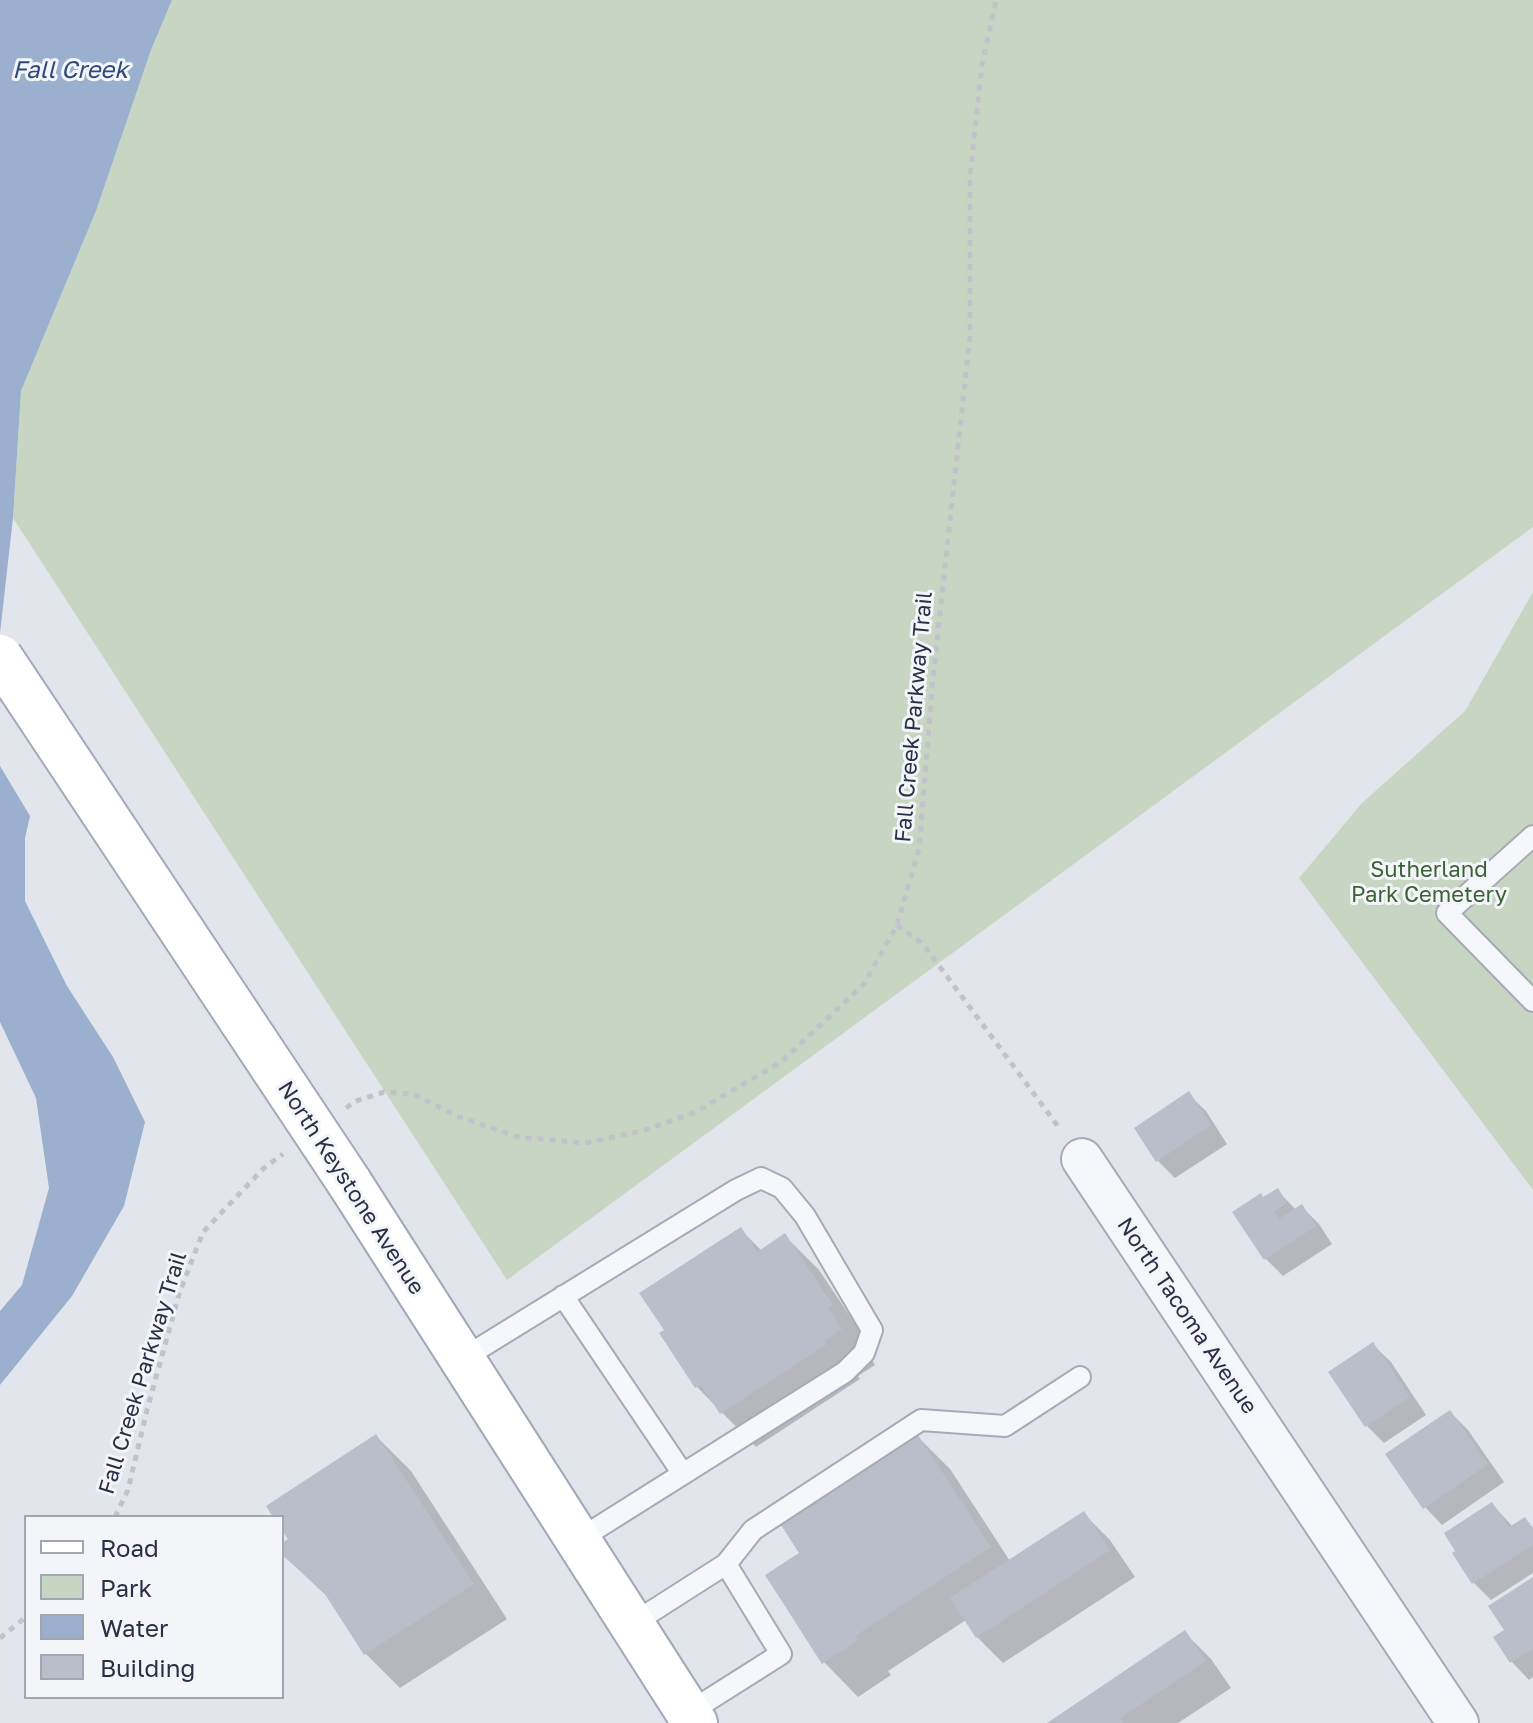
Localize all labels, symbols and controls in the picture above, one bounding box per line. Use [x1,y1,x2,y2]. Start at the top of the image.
water label: Fall Creek [12,56,128,84]
street label: Fall Creek Parkway Trail [890,590,938,844]
park label: Sutherland Park Cemetery [1351,857,1507,908]
street label: North Keystone Avenue [272,1076,430,1300]
street label: North Tacoma Avenue [1111,1213,1263,1419]
street label: Fall Creek Parkway Trail [94,1249,192,1497]
legend [24,1515,284,1699]
text: Road [100,1533,159,1562]
text: Park [100,1573,152,1602]
text: Water [100,1613,168,1642]
text: Building [100,1653,195,1682]

